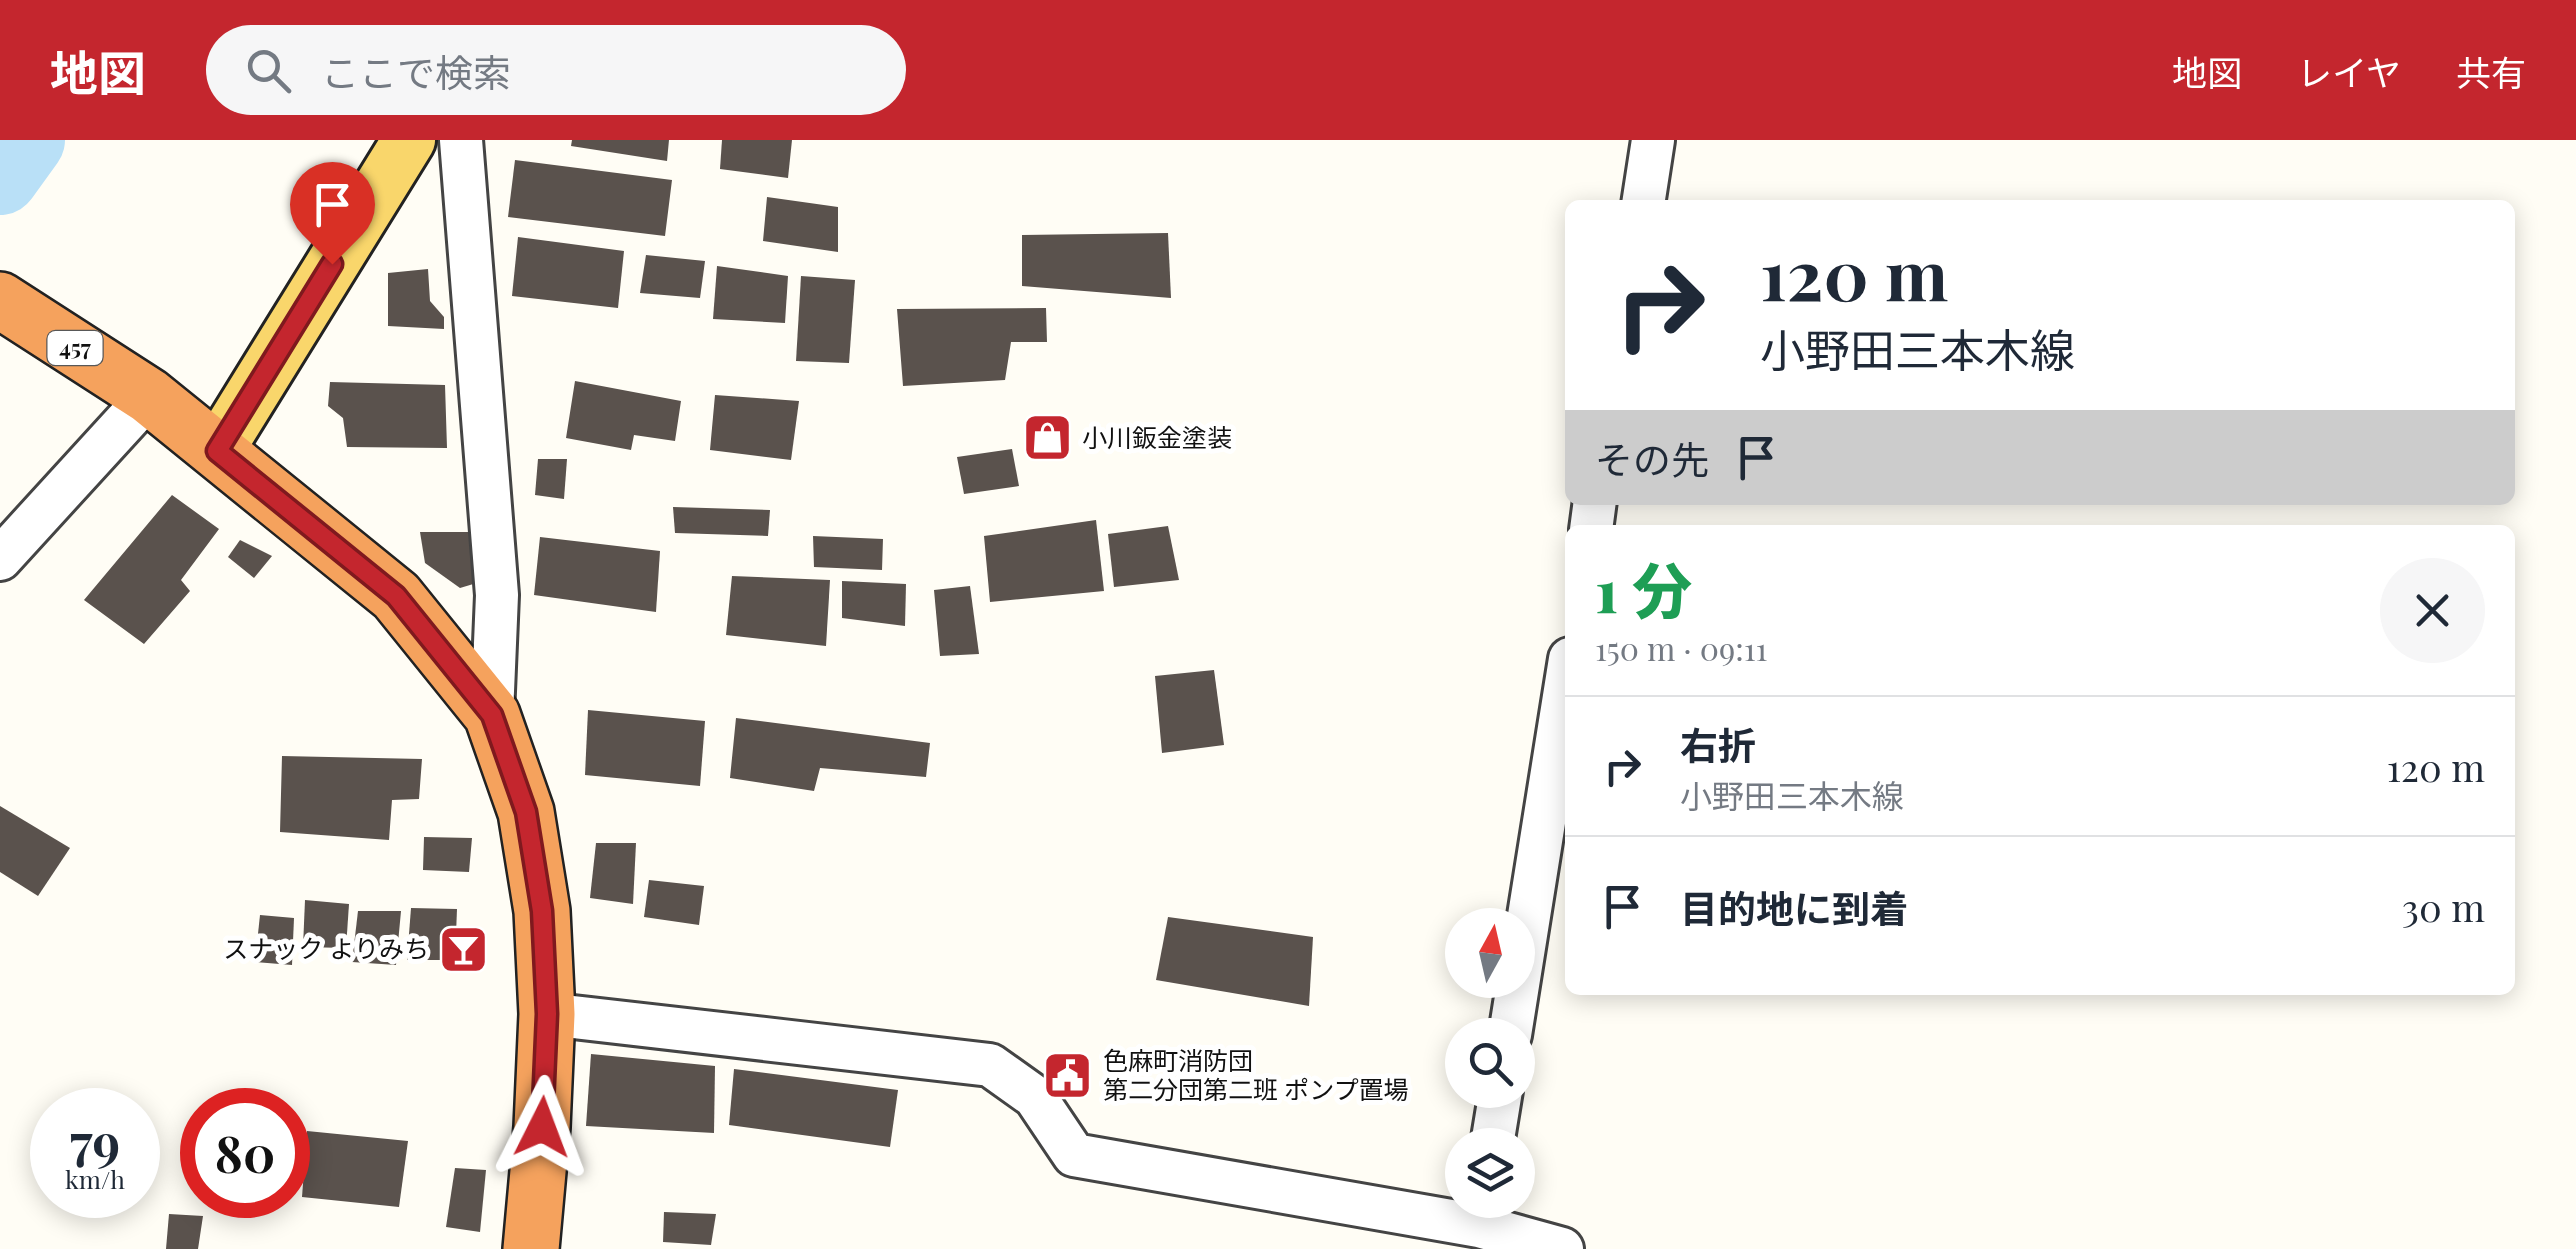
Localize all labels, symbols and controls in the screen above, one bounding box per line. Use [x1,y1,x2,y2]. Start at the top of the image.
search box [206,25,906,115]
text: 地図 [50,39,146,103]
icon: search [241,43,296,98]
text: ここで検索 [321,46,511,97]
text: 地図 [2172,48,2242,95]
text: レイヤ [2297,48,2401,95]
text: 共有 [2456,48,2526,95]
pin [290,162,375,265]
icon: arrive [305,177,360,232]
text: 120 m [1760,225,1948,319]
icon: right [1595,240,1725,370]
text: 小野田三本木線 [1760,318,2075,378]
road number: 457 [48,331,102,365]
shop icon: 小川鈑金塗装 [1021,412,1073,464]
place label: 小川鈑金塗装 [1082,420,1232,453]
icon: arrive [1729,430,1784,485]
text: その先 [1595,433,1709,484]
text: 1 分 [1595,548,1692,628]
button: close [2380,558,2485,663]
text: 150 m · 09:11 [1595,626,1767,669]
text: 右折 [1680,719,1756,770]
icon: right [1595,739,1650,794]
text: 120 m [2387,741,2485,792]
text: 小野田三本木線 [1680,773,1904,816]
icon: arrive [1595,879,1650,934]
text: 30 m [2402,881,2485,932]
text: 目的地に到着 [1680,882,1908,933]
north arrow [1445,908,1535,998]
map controls [1445,908,1535,1218]
bar icon: スナック よりみち [438,923,490,975]
place label: スナック よりみち [223,931,429,964]
button: search [1445,1018,1535,1108]
place label: 色麻町消防団 第二分団第二班 ポンプ置場 [1103,1043,1408,1105]
public building icon: 色麻町消防団 第二分団第二班 ポンプ置場 [1042,1049,1094,1101]
position arrow [490,1075,594,1179]
speed limit sign: 80 [180,1088,310,1218]
text: 79 [70,1107,120,1174]
button: layers [1445,1128,1535,1218]
text: km/h [65,1162,125,1195]

